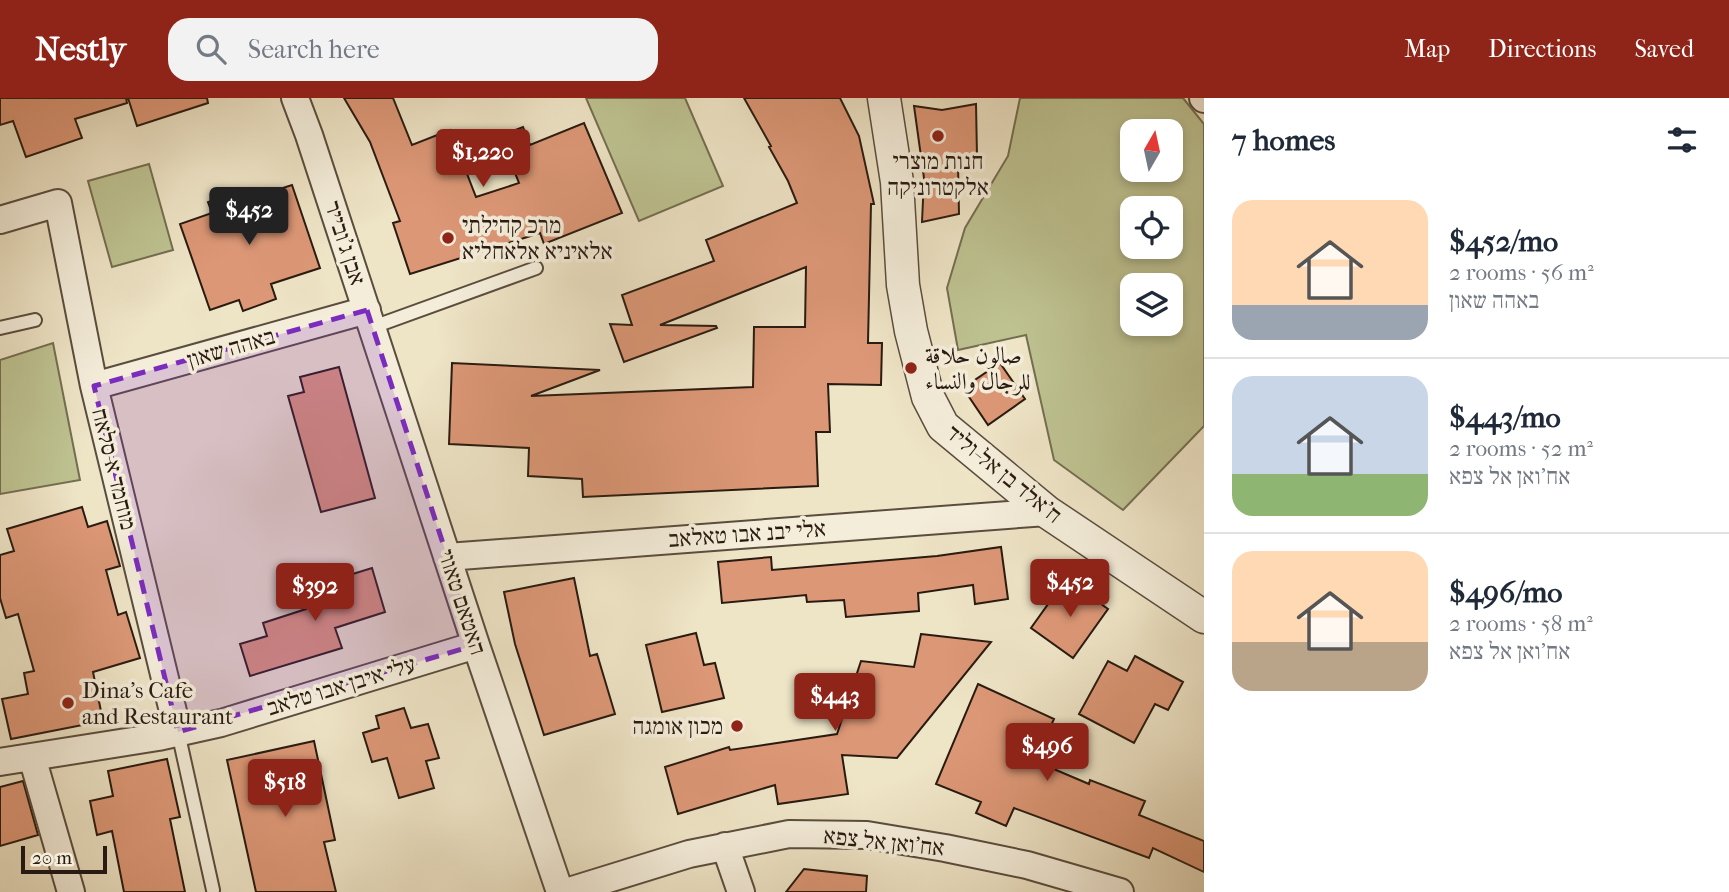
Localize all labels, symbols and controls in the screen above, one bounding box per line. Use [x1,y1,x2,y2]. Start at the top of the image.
search box [168,18,658,81]
text: Nestly [35,30,126,69]
icon: search [192,30,230,68]
text: Search here [248,34,380,65]
text: Map [1404,35,1450,63]
text: Directions [1488,35,1596,63]
text: Saved [1634,35,1694,63]
north arrow [1120,119,1183,182]
map controls [1120,119,1183,336]
icon: filters [1663,121,1701,159]
text: 7 homes [1232,123,1335,158]
marker: חנות מוצרי אלקטרוניקה [930,128,946,144]
pin: $1,220 [426,130,540,189]
text: $1,220 [452,138,514,165]
place label: חנות מוצרי אלקטרוניקה [887,148,989,201]
pin: $452 [208,188,290,247]
text: $452 [225,196,273,223]
button: locate [1120,196,1183,259]
street label: אבן ג'ובייר [319,198,371,288]
place label: מרכ קהילתי אלאיניא אלאחליא [462,212,613,265]
text: $452/mo [1449,224,1558,259]
icon: home [1288,228,1372,312]
marker: מרכ קהילתי אלאיניא אלאחליא [440,230,456,246]
text: 2 rooms · 56 m² [1449,259,1594,286]
button: layers [1120,273,1183,336]
text: באהה שאון [1449,287,1539,314]
street label: באהה שאון [184,323,278,373]
place label: صالون حلاقة للرجال والنساء [925,342,1031,396]
marker: صالون حلاقة للرجال والنساء [903,360,919,376]
text: $443/mo [1449,400,1561,435]
icon: home [1288,404,1372,488]
street label: מוחמד א-סלאח [86,405,142,533]
street label: ח'אלד בן אל-וליד [941,419,1067,529]
text: 2 rooms · 52 m² [1449,435,1593,462]
text: אח'ואן אל צפא [1449,463,1570,490]
street label: אלי יבנ אבו טאלאב [667,515,827,553]
street label: האטאם טאווי [432,546,492,658]
pin: $452 [1029,560,1111,619]
pin: $392 [274,564,356,623]
text: $452 [1046,568,1094,595]
text: $392 [292,572,338,599]
text: $496/mo [1449,575,1563,610]
icon: home [1288,579,1372,663]
text: 2 rooms · 58 m² [1449,610,1593,637]
text: אח'ואן אל צפא [1449,638,1570,665]
street label: עלי איבן אבו טלאב [263,651,419,721]
pin: $443 [794,674,876,733]
place label: Dina's Cafe and Restaurant [82,677,233,730]
text: $443 [810,682,860,709]
marker: Dina's Cafe and Restaurant [60,695,76,711]
place label: מכון אומגה [632,713,723,740]
marker: מכון אומגה [729,718,745,734]
pin: $496 [1006,724,1088,783]
text: $496 [1022,732,1072,759]
pin: $518 [244,760,326,819]
text: $518 [264,768,306,795]
street label: אח'ואן אל צפא [822,822,946,862]
scale bar [21,843,107,875]
text: 20 m [32,847,72,869]

